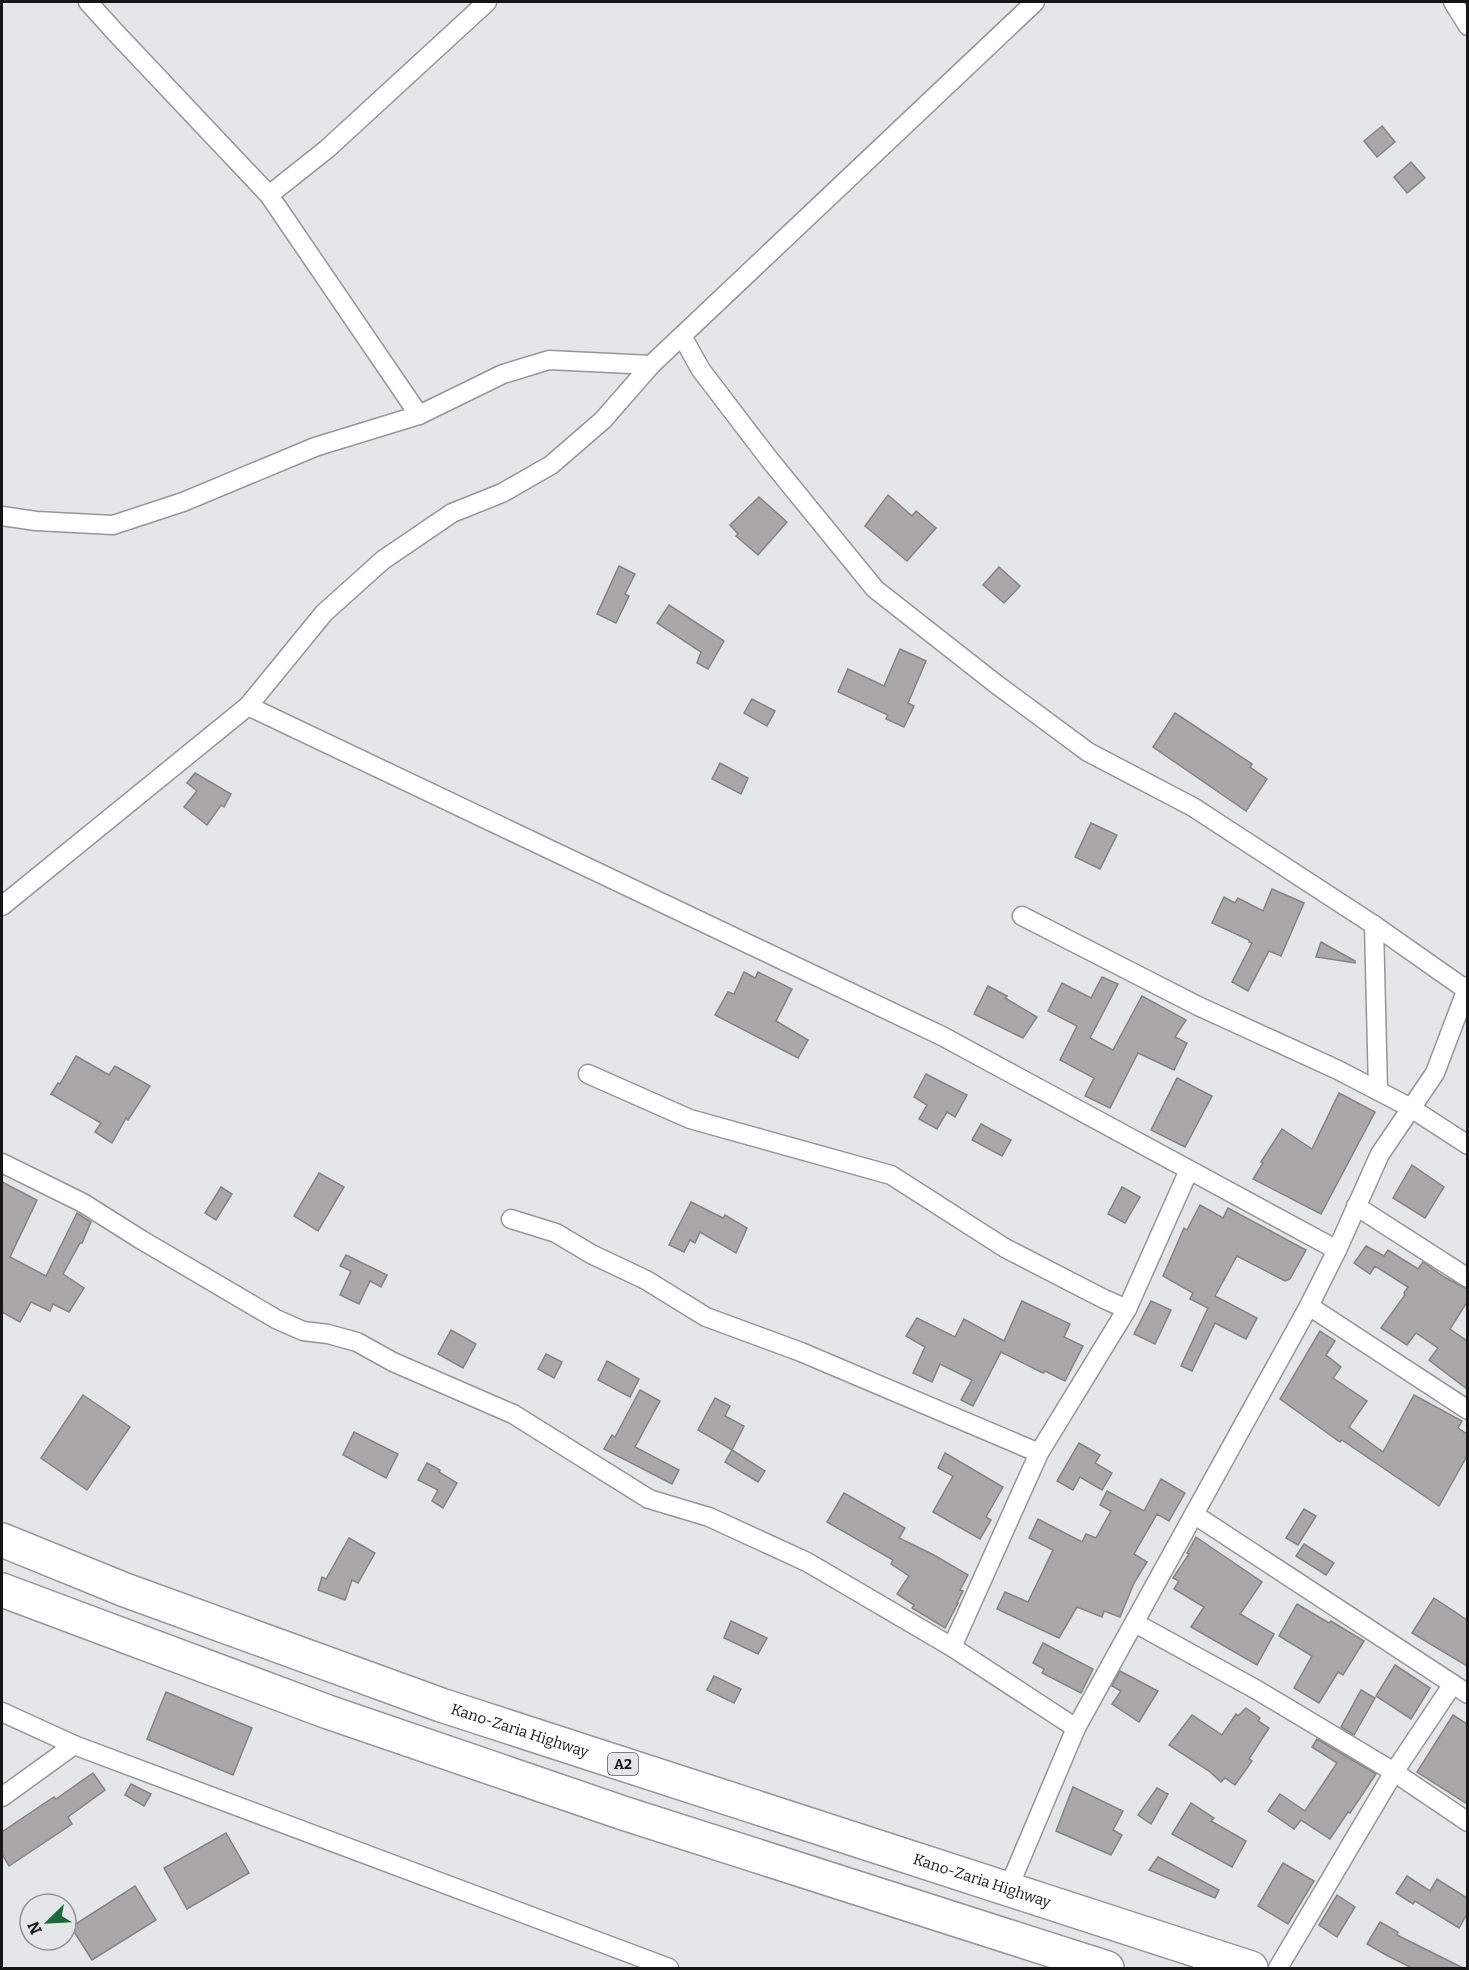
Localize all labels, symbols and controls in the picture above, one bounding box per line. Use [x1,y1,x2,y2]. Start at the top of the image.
street label: Kano-Zaria Highway [449,1700,591,1761]
road number: A2 [608,1753,638,1775]
street label: Kano-Zaria Highway [911,1850,1053,1911]
north arrow [18,1892,78,1952]
text: N [24,1918,46,1937]

